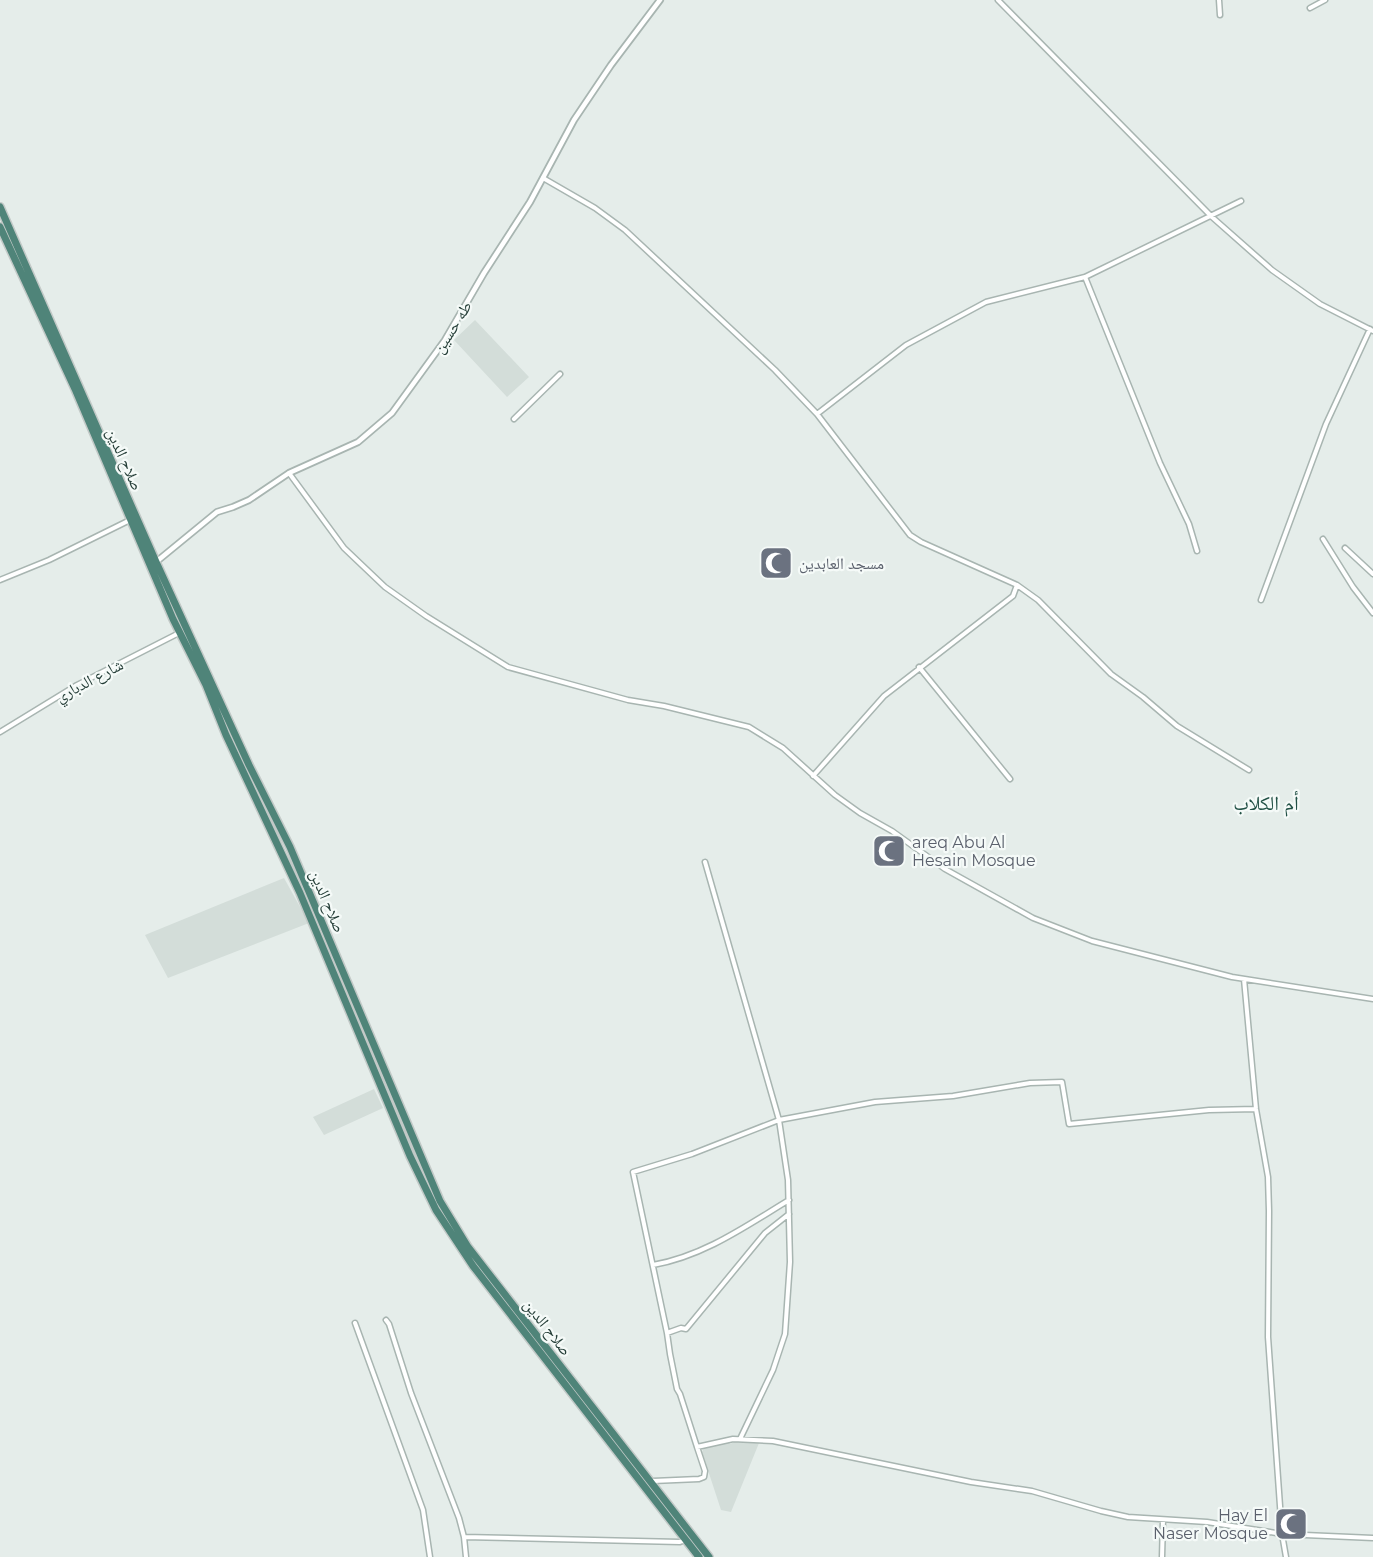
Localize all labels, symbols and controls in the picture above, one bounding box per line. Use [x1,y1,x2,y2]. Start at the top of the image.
street label: طه حسين [429,298,477,357]
street label: صلاح الدين [101,425,147,494]
mosque icon: مسجد العابدين [758,545,794,581]
place label: مسجد العابدين [799,554,884,574]
street label: شارع الدباري [52,655,128,709]
district label: أم الكلاب [1233,791,1299,817]
mosque icon: areq Abu Al Hesain Mosque [871,833,907,869]
place label: areq Abu Al Hesain Mosque [912,833,1036,870]
street label: صلاح الدين [305,867,349,936]
street label: صلاح الدين [519,1295,576,1360]
place label: Hay El Naser Mosque [1153,1506,1268,1543]
mosque icon: Hay El Naser Mosque [1273,1506,1309,1542]

